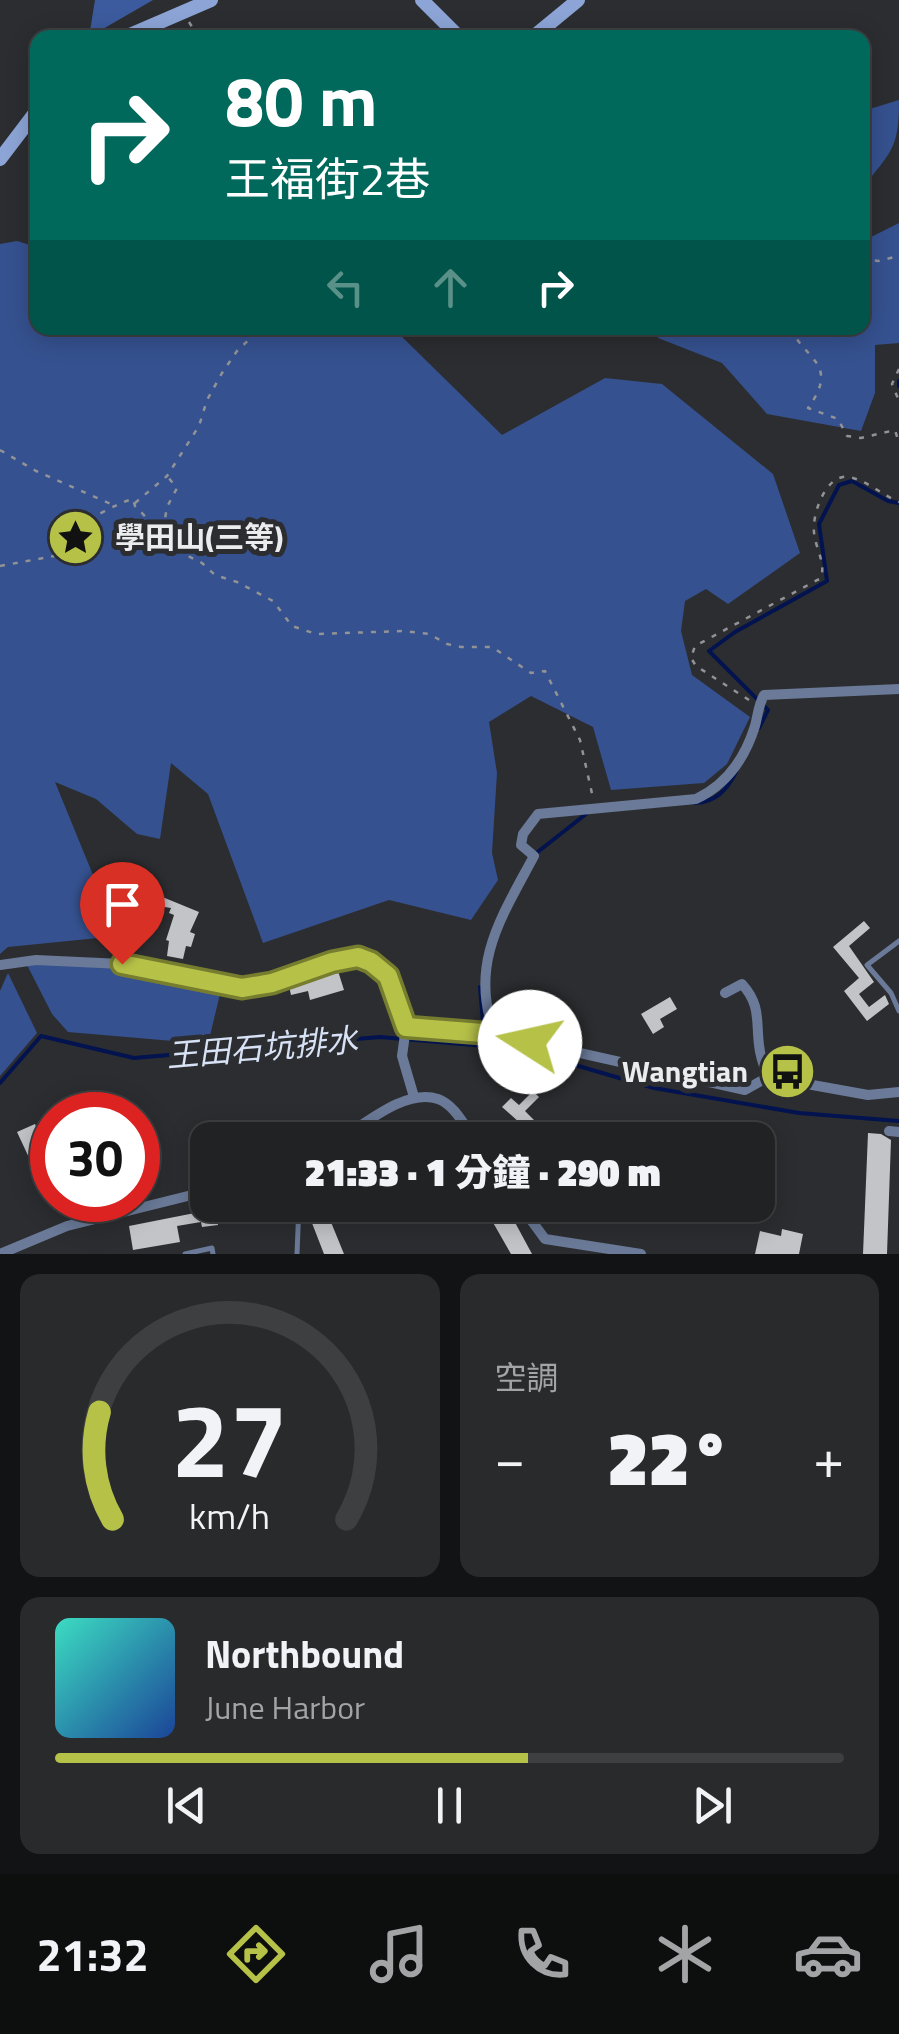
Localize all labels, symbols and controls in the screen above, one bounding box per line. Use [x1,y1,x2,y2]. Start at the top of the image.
text: 80 m [225,47,378,153]
icon: right [60,70,190,200]
text: 王福街2巷 [225,144,430,212]
icon: left [318,260,373,315]
icon: ahead [423,260,478,315]
icon: right [528,260,583,315]
place icon: 學田山(三等) [46,507,106,567]
place label: 學田山(三等) [115,514,283,560]
pin [80,862,165,965]
icon: arrive [95,877,150,932]
position arrow [478,990,582,1094]
water label: 王田石坑排水 [164,1015,362,1079]
bus stop icon: Wangtian [757,1041,817,1101]
place label: Wangtian [622,1048,748,1094]
speed limit sign: 30 [30,1092,160,1222]
text: 21:33 · 1 分鐘 · 290 m [304,1143,661,1201]
text: 空調 [495,1353,559,1401]
text: 27 [172,1359,288,1517]
text: 22° [607,1400,731,1514]
text: − [495,1416,525,1499]
text: + [813,1416,844,1499]
text: km/h [189,1488,270,1543]
text: Northbound [205,1625,404,1683]
text: June Harbor [205,1683,365,1731]
icon: previous [159,1778,214,1833]
icon: pause [422,1778,477,1833]
icon: next [685,1778,740,1833]
icon: directions [221,1919,291,1989]
icon: music [364,1919,434,1989]
icon: phone [507,1919,577,1989]
icon: climate [650,1919,720,1989]
icon: car [793,1919,863,1989]
text: 21:32 [36,1920,149,1988]

